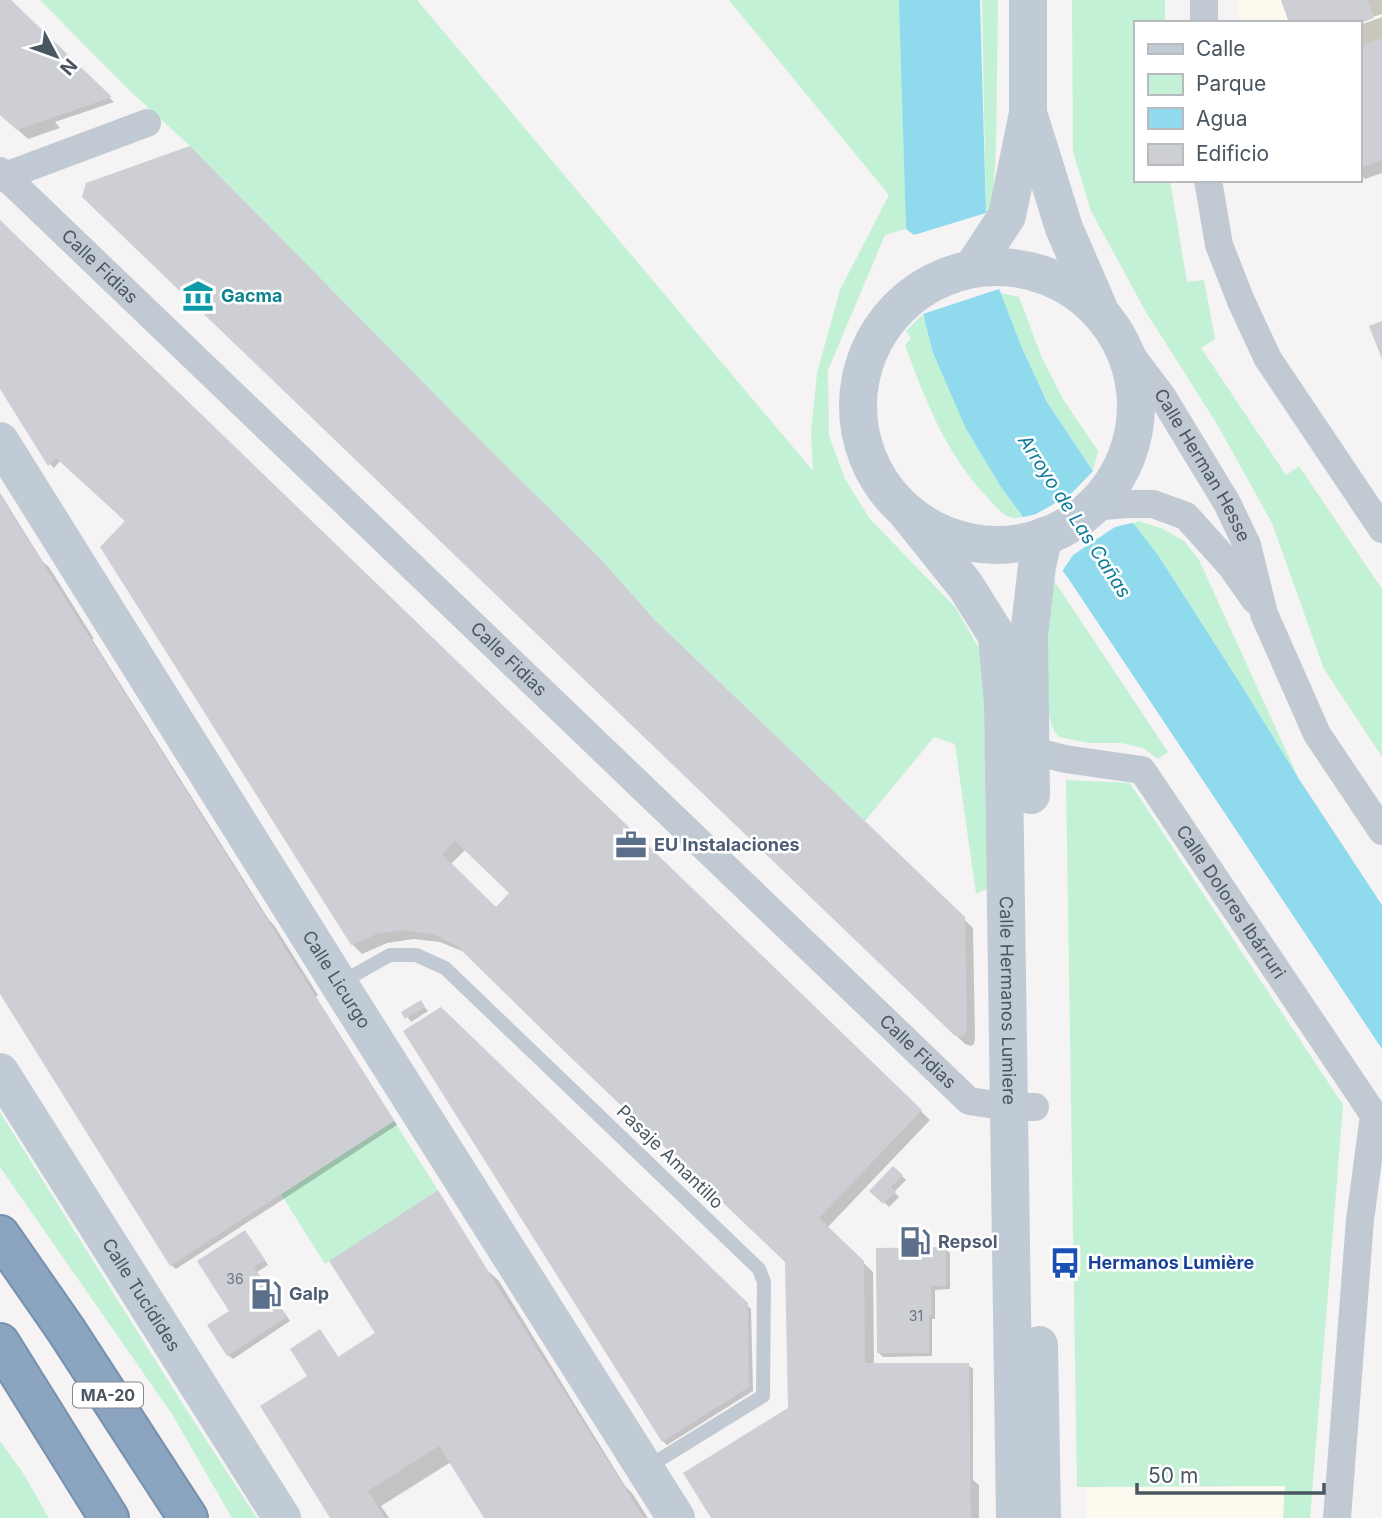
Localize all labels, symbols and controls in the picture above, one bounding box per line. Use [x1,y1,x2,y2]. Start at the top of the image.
north arrow [21,21,91,91]
legend [1134,21,1361,182]
text: Calle [1196,36,1246,61]
text: N [55,54,82,80]
text: Parque [1196,71,1266,96]
text: Agua [1196,106,1248,131]
text: Edificio [1196,141,1269,166]
street label: Calle Fidias [57,225,142,308]
museum icon: Gacma [181,279,215,313]
place label: Gacma [221,285,282,306]
street label: Calle Herman Hesse [1150,385,1255,545]
water label: Arroyo de Las Cañas [1013,430,1136,602]
street label: Calle Fidias [467,617,551,700]
street label: Calle Dolores Ibárruri [1172,821,1290,982]
office icon: EU Instalaciones [614,828,648,862]
place label: EU Instalaciones [654,834,800,855]
street label: Calle Hermanos Lumiere [996,896,1020,1105]
street label: Calle Licurgo [298,927,375,1032]
street label: Calle Fidias [876,1010,961,1093]
street label: Pasaje Amantillo [613,1101,728,1213]
fuel station icon: Repsol [898,1225,932,1259]
place label: Repsol [938,1231,998,1252]
street label: Calle Tucídides [98,1234,185,1355]
bus stop icon: Hermanos Lumière [1048,1246,1082,1280]
place label: Hermanos Lumière [1088,1252,1254,1273]
house number: 36 [226,1270,244,1287]
fuel station icon: Galp [249,1277,283,1311]
place label: Galp [289,1283,329,1304]
house number: 31 [909,1307,923,1324]
road number: MA-20 [73,1382,143,1408]
scale bar [1137,1452,1324,1496]
text: 50 m [1148,1463,1198,1488]

